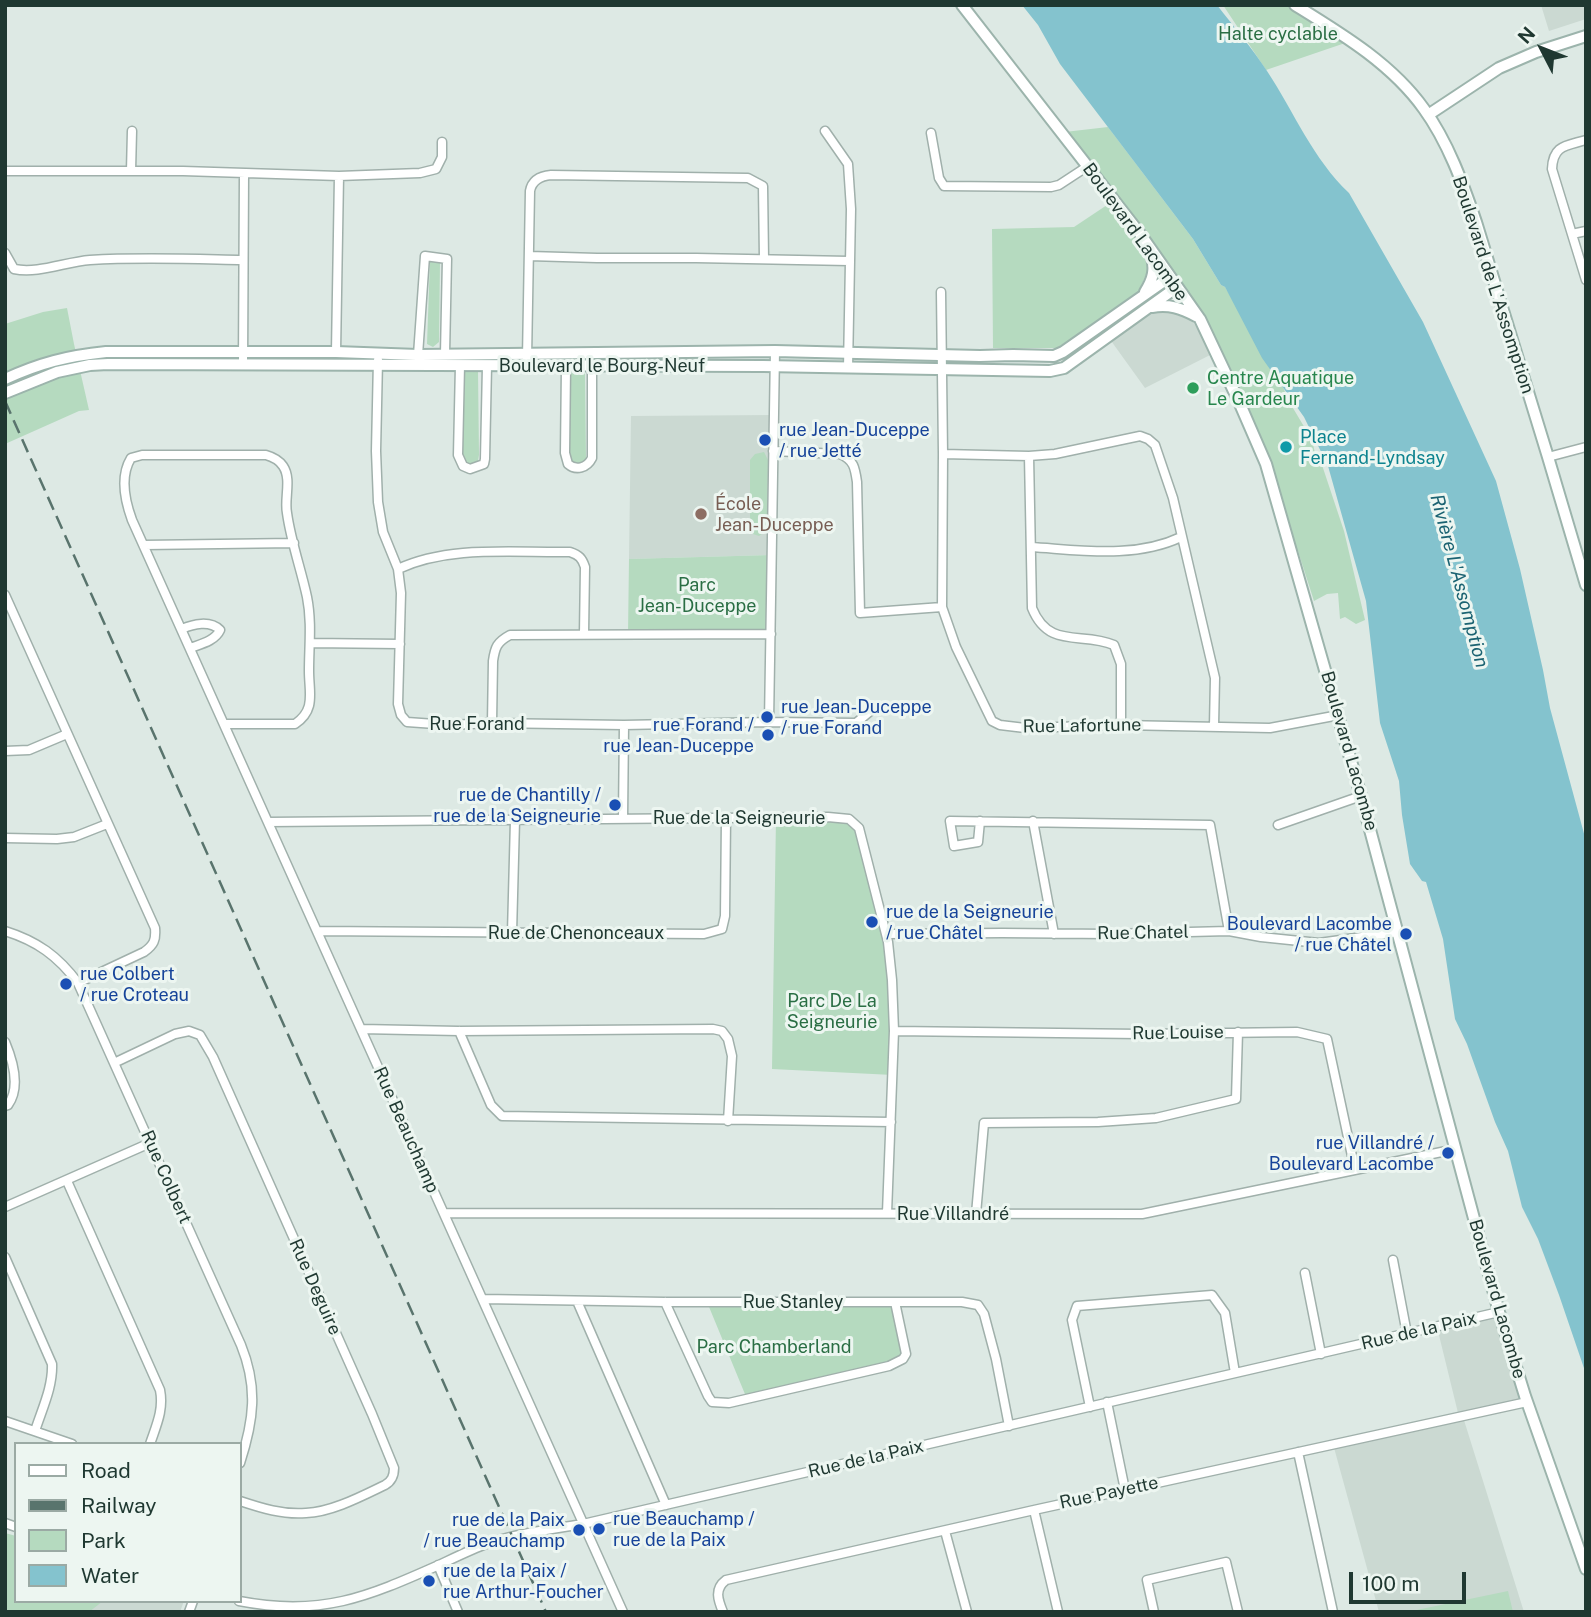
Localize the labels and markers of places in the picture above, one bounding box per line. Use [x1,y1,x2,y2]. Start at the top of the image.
place label: Centre Aquatique Le Gardeur [1207,367,1354,410]
marker: Centre Aquatique Le Gardeur [1185,380,1201,396]
place label: rue Jean-Duceppe / rue Jetté [779,419,930,462]
place label: Place Fernand-Lyndsay [1300,426,1445,468]
marker: rue Jean-Duceppe / rue Jetté [757,432,773,448]
marker: Place Fernand-Lyndsay [1278,439,1294,455]
place label: École Jean-Duceppe [715,493,834,536]
marker: École Jean-Duceppe [693,506,709,522]
place label: rue Jean-Duceppe / rue Forand [781,696,932,738]
marker: rue Jean-Duceppe / rue Forand [759,709,775,725]
place label: rue Forand / rue Jean-Duceppe [603,714,754,756]
marker: rue Forand / rue Jean-Duceppe [760,727,776,743]
place label: rue de Chantilly / rue de la Seigneurie [433,784,601,826]
marker: rue de Chantilly / rue de la Seigneurie [607,797,623,813]
place label: rue de la Seigneurie / rue Châtel [886,901,1054,944]
place label: Boulevard Lacombe / rue Châtel [1227,913,1392,956]
marker: rue de la Seigneurie / rue Châtel [864,914,880,930]
marker: Boulevard Lacombe / rue Châtel [1398,926,1414,942]
place label: rue Colbert / rue Croteau [80,963,189,1006]
marker: rue Colbert / rue Croteau [58,976,74,992]
place label: rue Villandré / Boulevard Lacombe [1269,1132,1434,1174]
marker: rue Villandré / Boulevard Lacombe [1440,1145,1456,1161]
place label: rue Beauchamp / rue de la Paix [613,1508,755,1550]
place label: rue de la Paix / rue Beauchamp [423,1509,565,1552]
marker: rue Beauchamp / rue de la Paix [591,1521,607,1537]
marker: rue de la Paix / rue Beauchamp [571,1522,587,1538]
place label: rue de la Paix / rue Arthur-Foucher [443,1560,604,1602]
marker: rue de la Paix / rue Arthur-Foucher [421,1573,437,1589]

